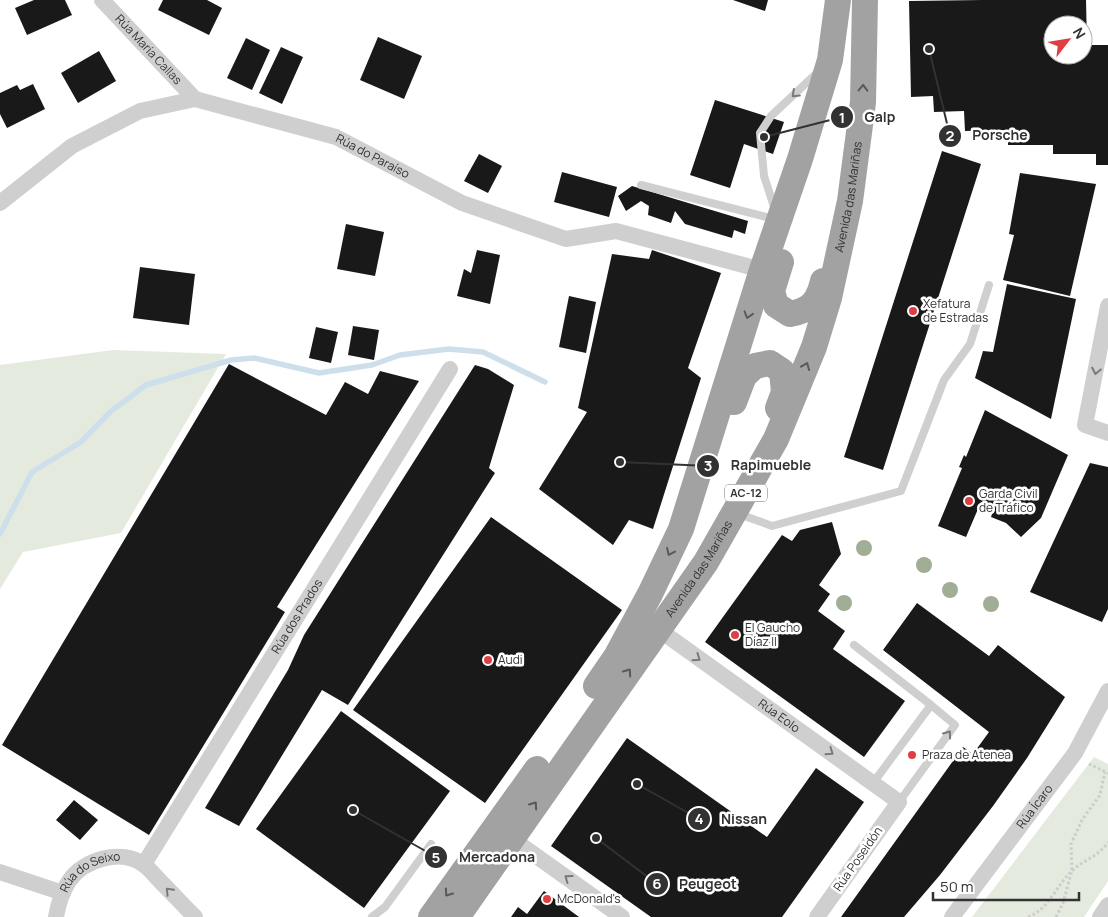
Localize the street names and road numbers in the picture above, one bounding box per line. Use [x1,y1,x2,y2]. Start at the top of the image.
street label: Rúa María Callas [112,10,186,88]
street label: Rúa do Paraíso [333,129,413,182]
street label: Avenida das Mariñas [830,140,866,254]
road number: AC-12 [725,484,767,502]
street label: Avenida das Mariñas [661,517,736,621]
street label: Rúa dos Prados [267,576,326,657]
street label: Rúa Eolo [755,695,804,736]
street label: Rúa Ícaro [1012,781,1057,832]
street label: Rúa Poseidón [829,823,886,894]
street label: Rúa do Seixo [55,848,120,895]

